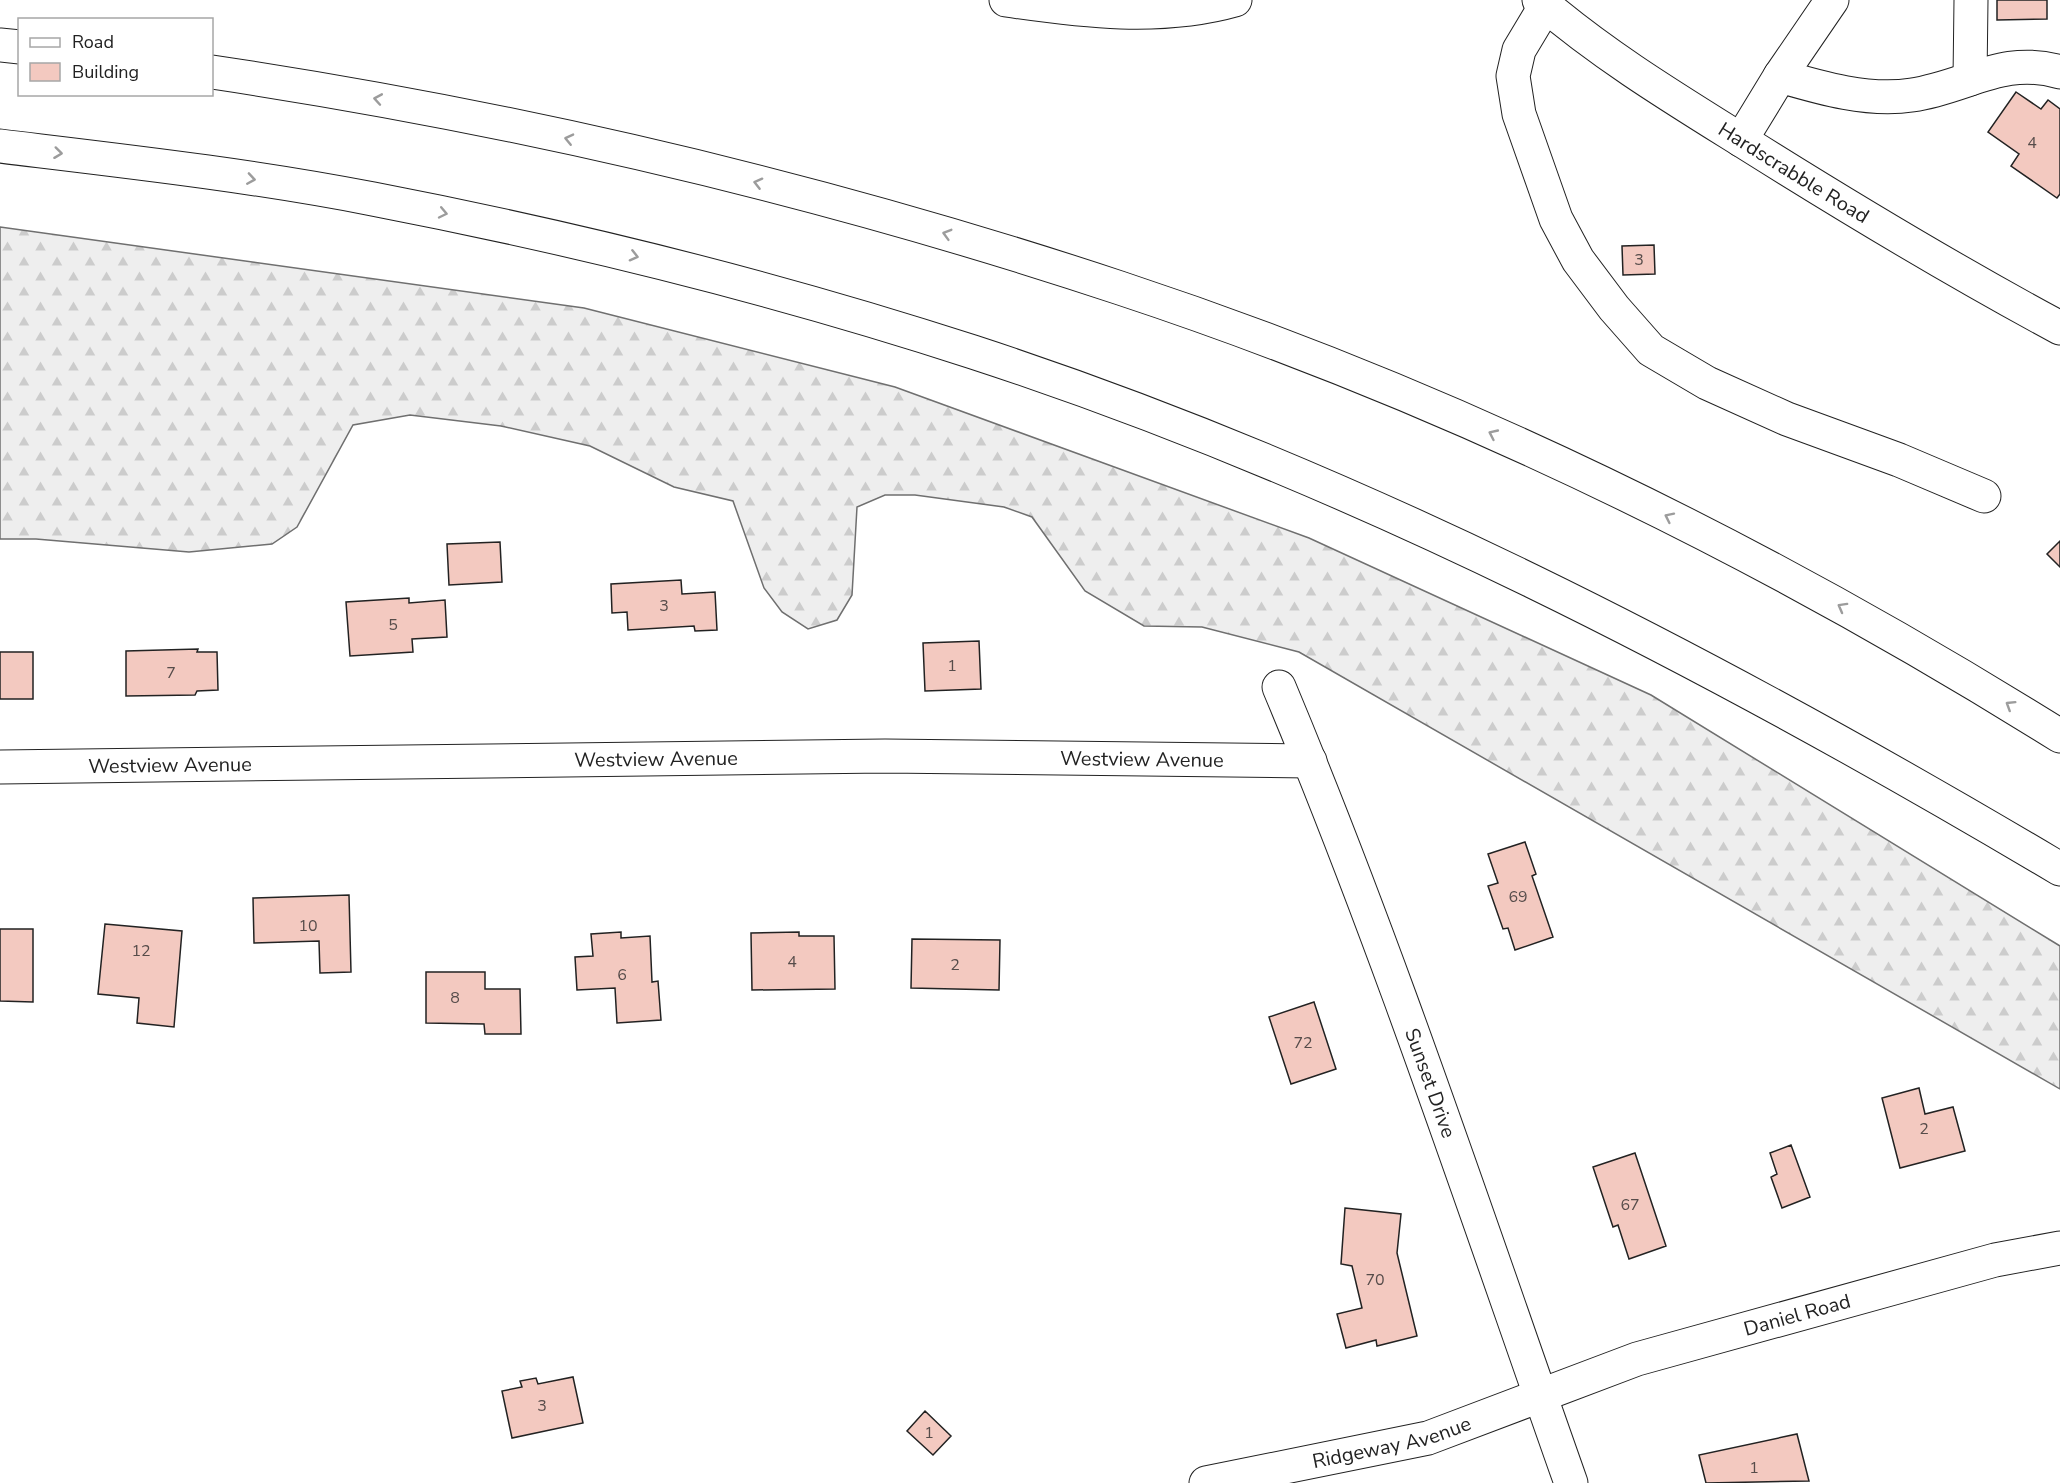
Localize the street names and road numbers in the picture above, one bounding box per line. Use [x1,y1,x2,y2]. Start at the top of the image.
street label: Hardscrabble Road [1713,116,1874,229]
street label: Westview Avenue [574,744,738,773]
street label: Westview Avenue [1060,745,1224,773]
street label: Westview Avenue [88,750,252,779]
street label: Sunset Drive [1399,1024,1463,1141]
street label: Daniel Road [1741,1287,1854,1342]
street label: Ridgeway Avenue [1310,1410,1475,1475]

